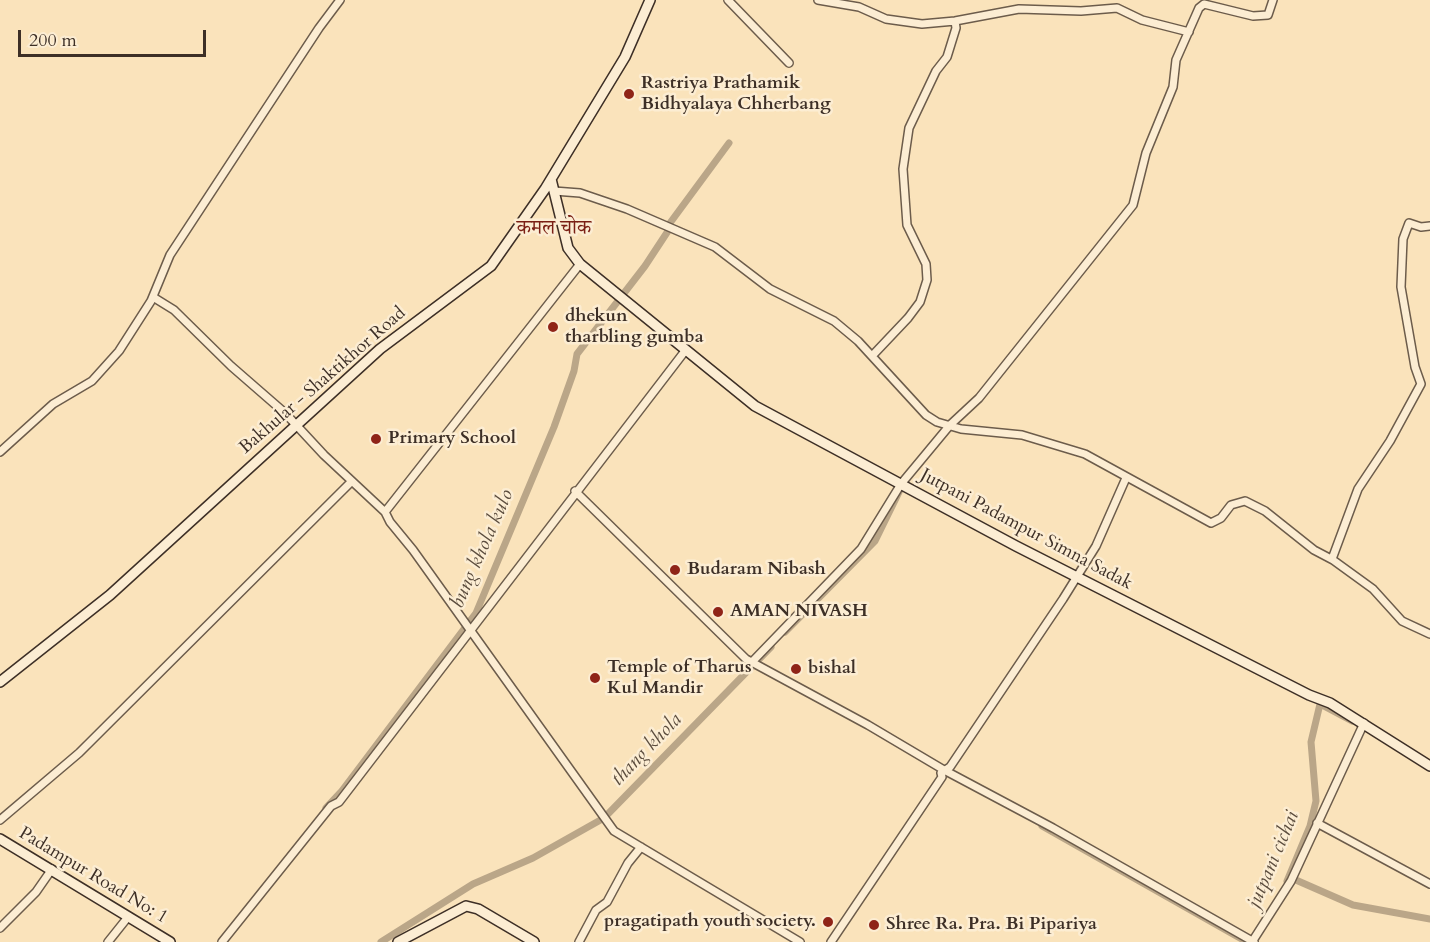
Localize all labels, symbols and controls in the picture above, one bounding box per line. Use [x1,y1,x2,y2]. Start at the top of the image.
scale bar [21,18,208,56]
text: 200 m [29,28,77,53]
place label: Rastriya Prathamik Bidhyalaya Chherbang [641,73,831,116]
marker: Rastriya Prathamik Bidhyalaya Chherbang [622,87,636,101]
district label: कमल चोक [517,217,591,241]
street label: Bakhular - Shaktikhor Road [235,303,411,459]
place label: dhekun tharbling gumba [565,306,704,348]
marker: dhekun tharbling gumba [546,320,560,334]
place label: Primary School [388,428,516,450]
marker: Primary School [369,432,383,446]
street label: Jutpani Padampur Simna Sadak [916,465,1136,595]
water label: bung khola kulo [446,486,520,612]
place label: Budaram Nibash [687,559,826,581]
marker: Budaram Nibash [668,563,682,577]
place label: AMAN NIVASH [730,601,868,623]
marker: AMAN NIVASH [711,605,725,619]
place label: Temple of Tharus Kul Mandir [607,657,752,700]
place label: bishal [808,658,856,680]
marker: bishal [789,662,803,676]
marker: Temple of Tharus Kul Mandir [588,671,602,685]
water label: thang khola [607,709,687,791]
water label: jutpani cichai [1243,808,1305,912]
street label: Padampur Road No: 1 [15,823,171,929]
place label: pragatipath youth society. [604,911,816,933]
place label: Shree Ra. Pra. Bi Pipariya [886,914,1097,936]
marker: pragatipath youth society. [821,915,835,929]
marker: Shree Ra. Pra. Bi Pipariya [867,918,881,932]

